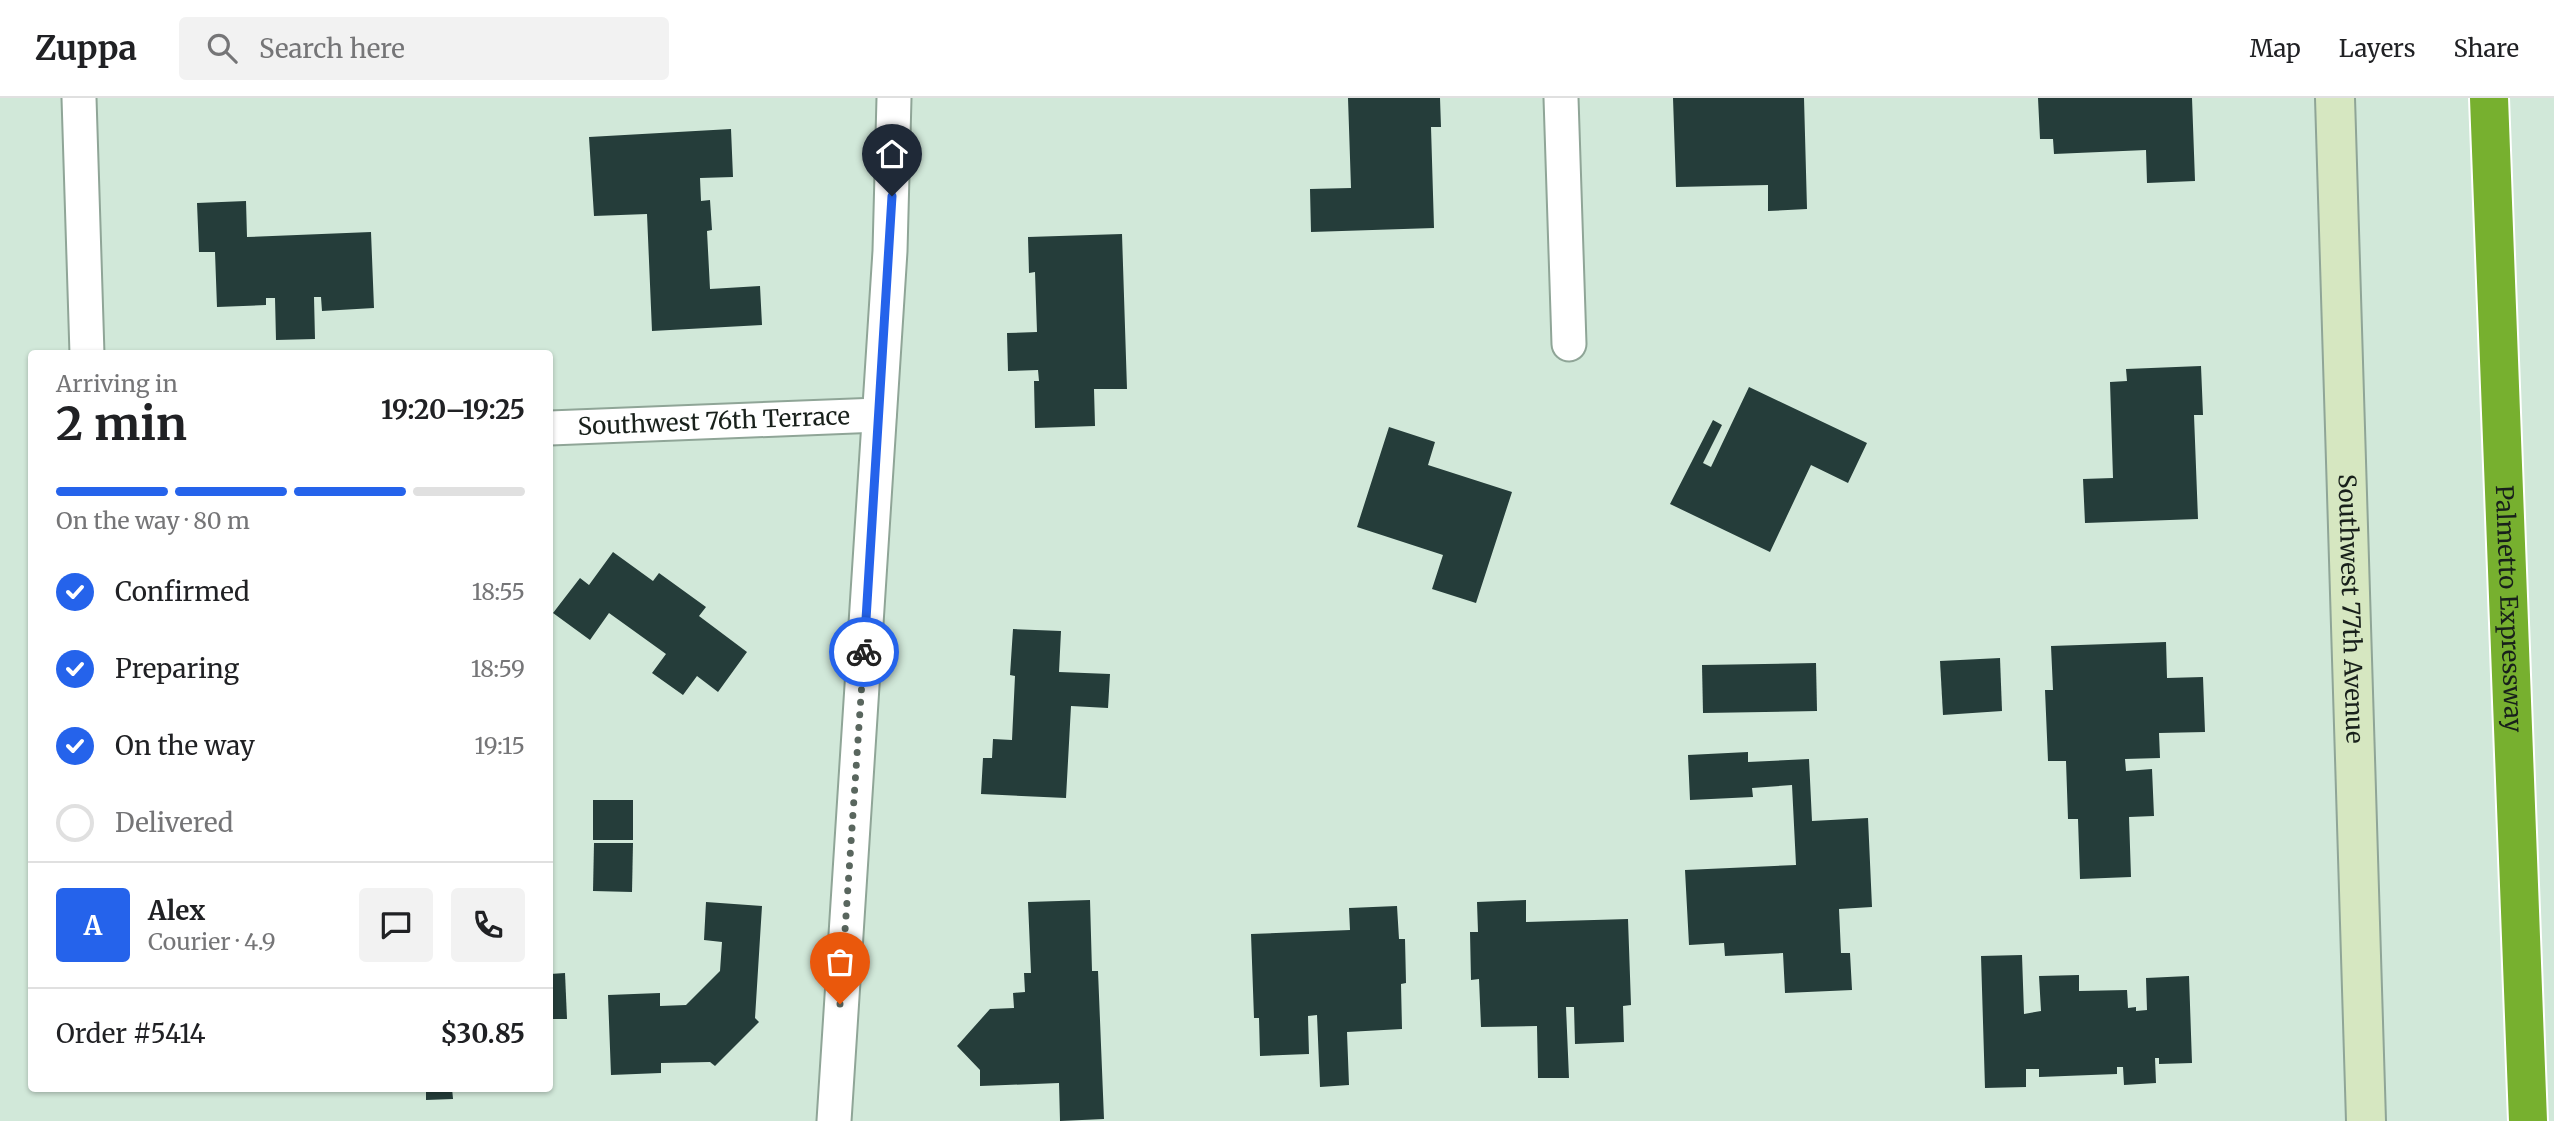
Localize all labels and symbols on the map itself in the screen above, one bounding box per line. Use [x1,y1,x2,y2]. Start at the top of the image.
pin [862,124,922,196]
street label: Southwest 76th Terrace [577,400,851,442]
street label: Southwest 77th Avenue [2331,473,2371,744]
street label: Palmetto Expressway [2489,484,2529,733]
courier [829,617,899,687]
pin [810,932,870,1004]

